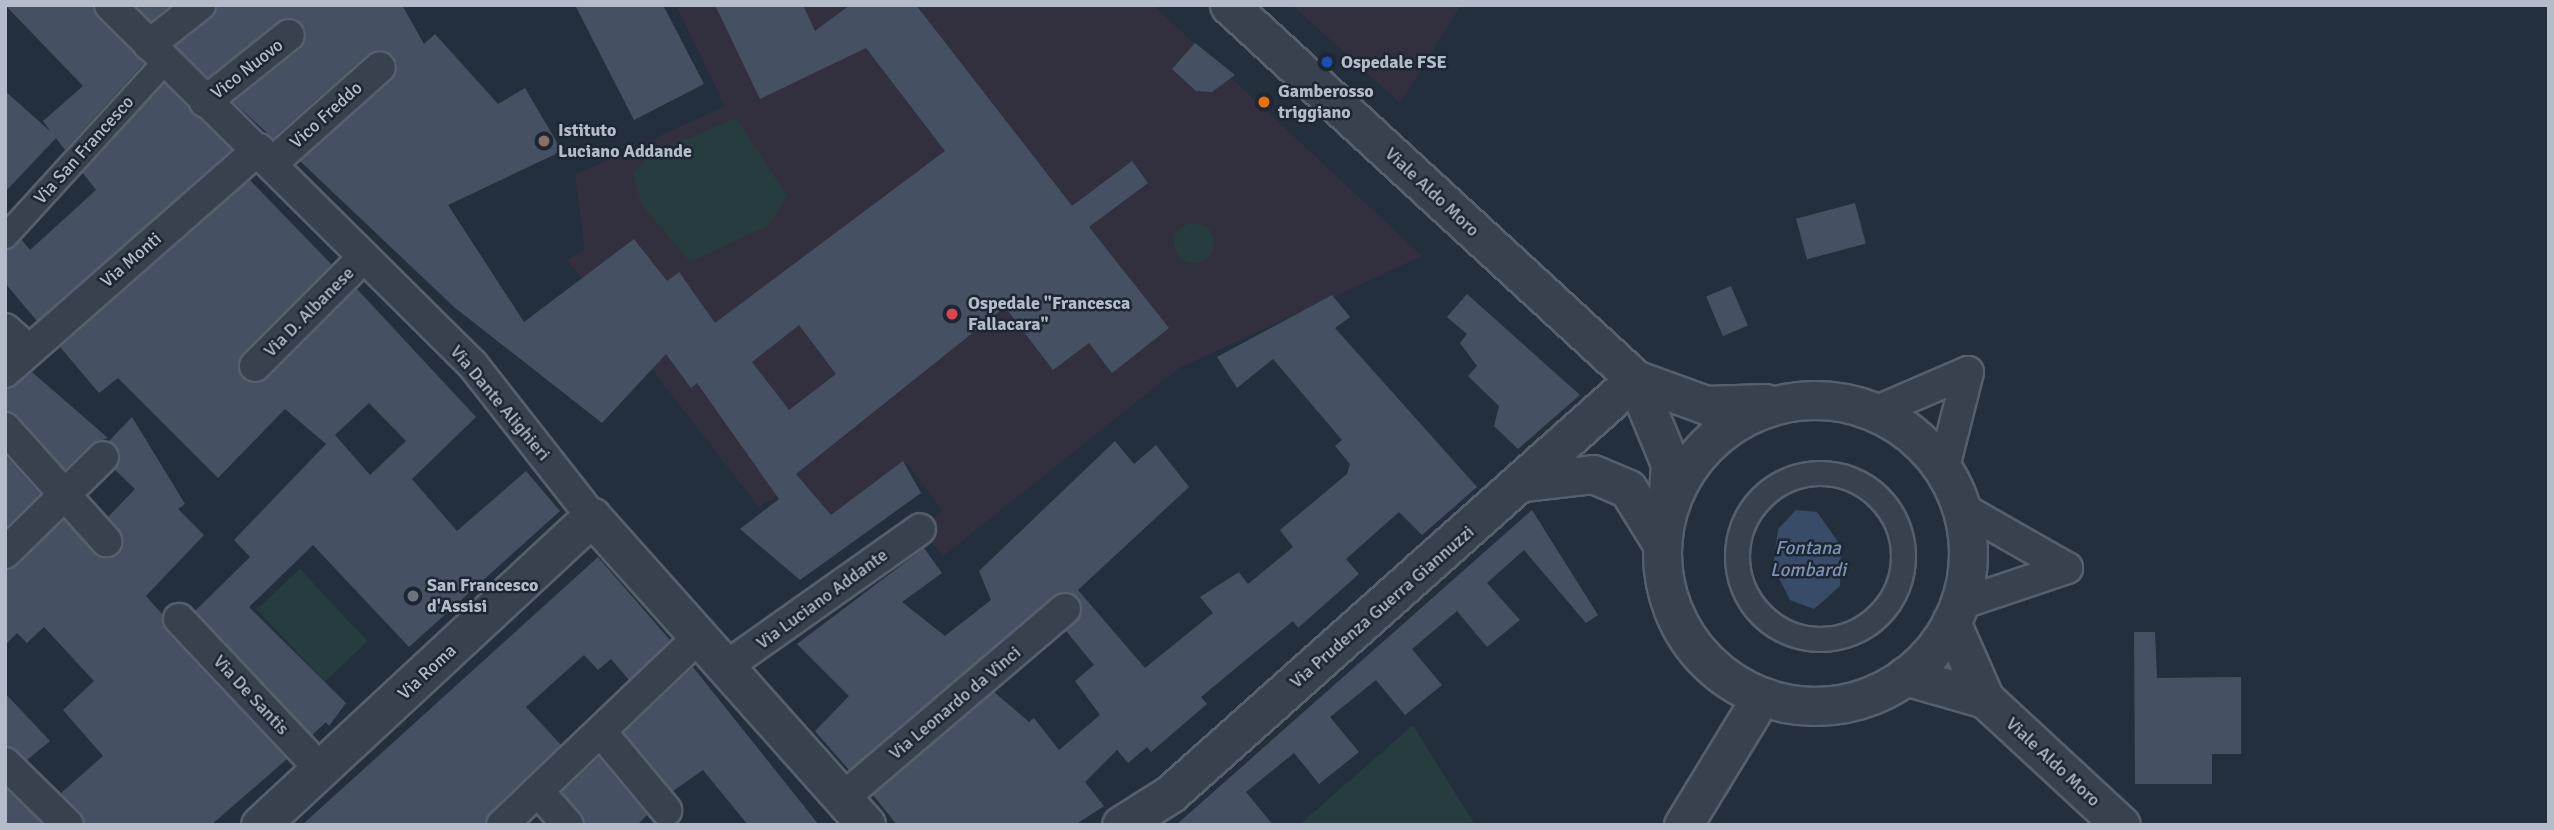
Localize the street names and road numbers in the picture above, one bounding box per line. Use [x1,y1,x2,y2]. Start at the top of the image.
street label: Vico Nuovo [207,34,287,104]
street label: Vico Freddo [285,77,367,153]
street label: Via San Francesco [30,91,138,209]
street label: Viale Aldo Moro [1380,143,1484,241]
street label: Via Monti [96,228,166,292]
street label: Via D. Albanese [259,262,359,362]
street label: Via Dante Alighieri [446,341,554,465]
street label: Via Prudenza Guerra Giannuzzi [1286,521,1478,693]
street label: Via Luciano Addante [752,544,892,654]
street label: Via Roma [393,640,461,704]
street label: Via Leonardo da Vinci [885,642,1025,764]
street label: Via De Santis [209,651,293,739]
street label: Viale Aldo Moro [2001,713,2105,811]

